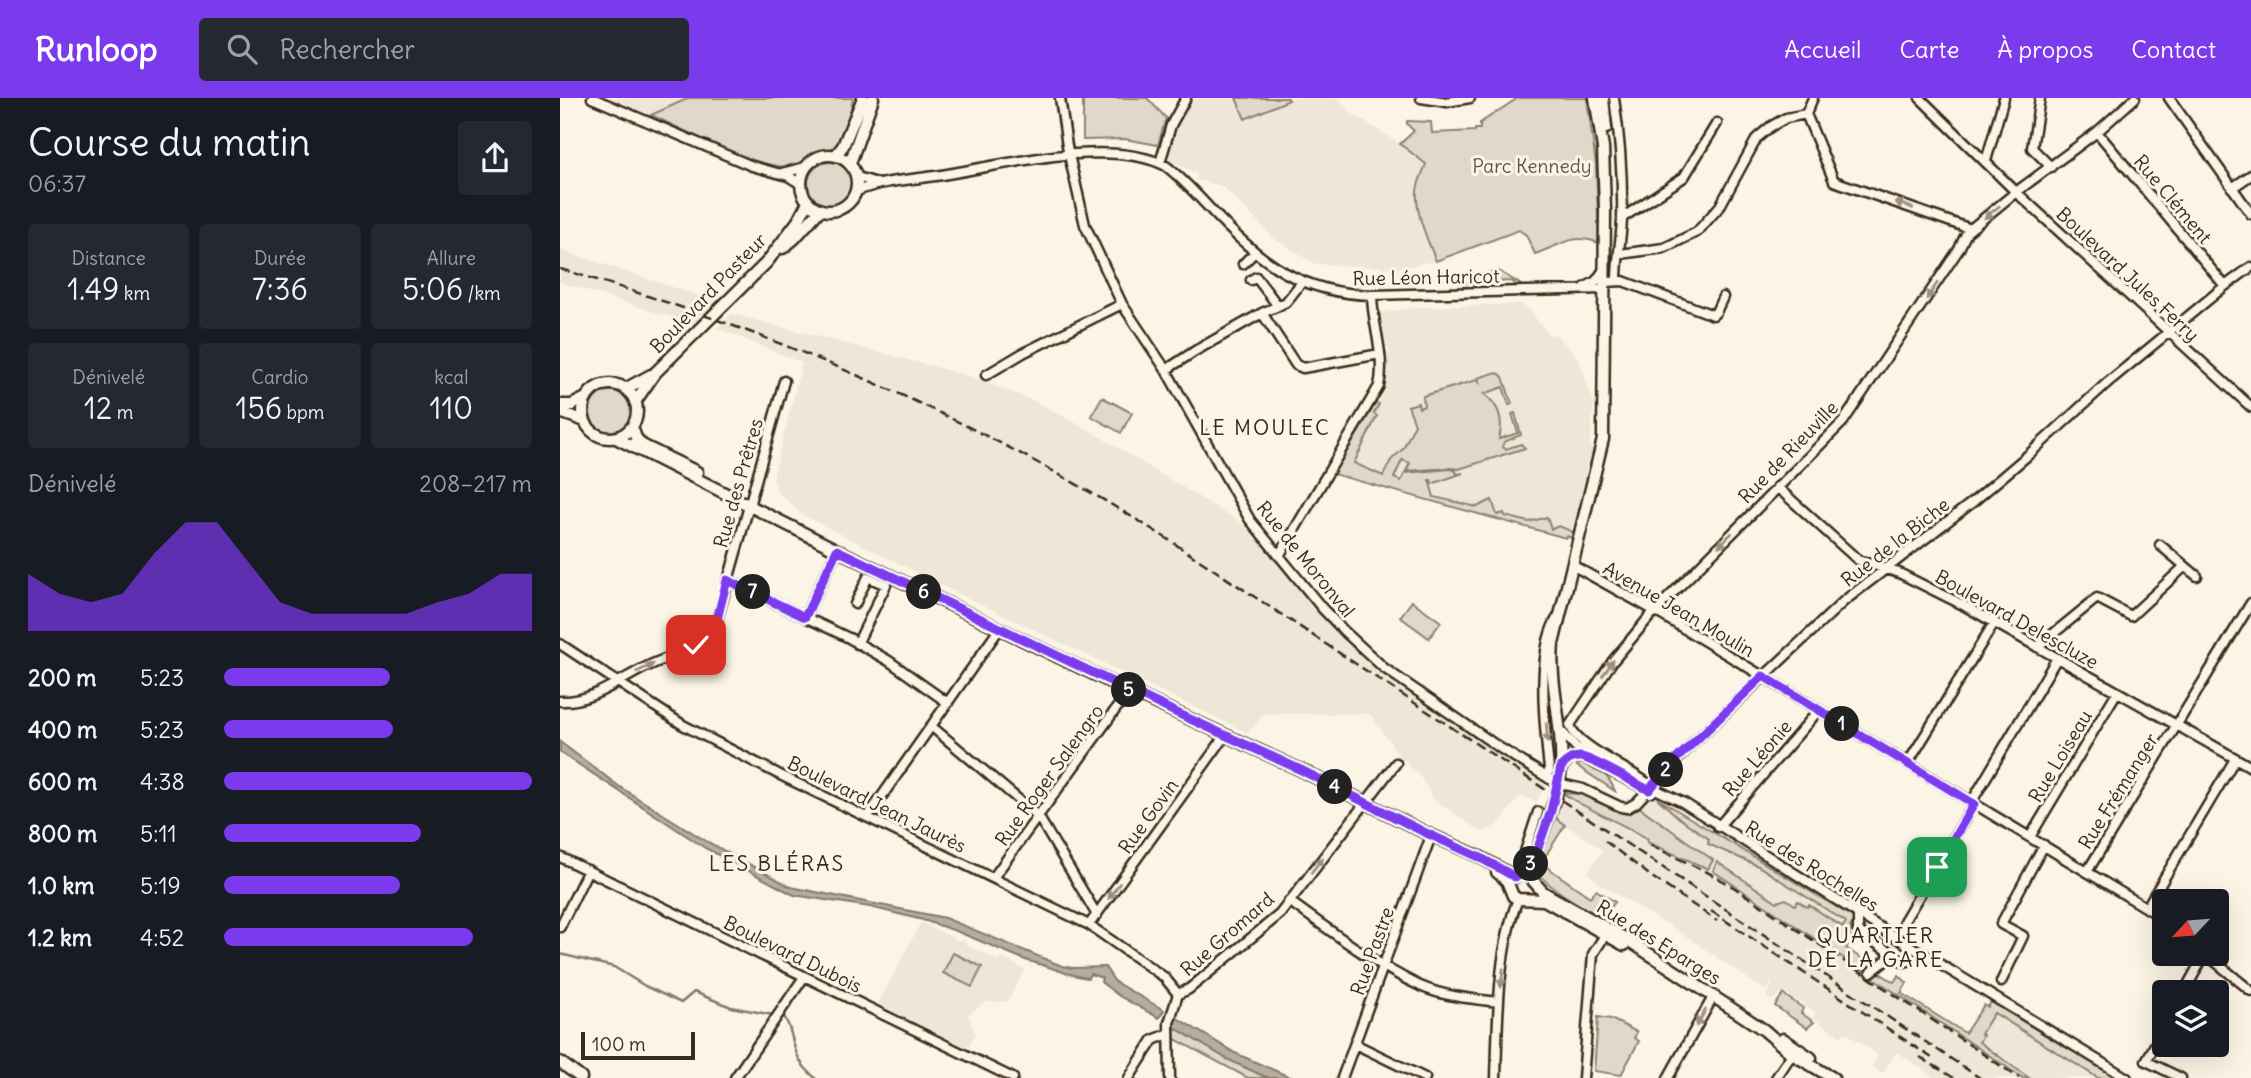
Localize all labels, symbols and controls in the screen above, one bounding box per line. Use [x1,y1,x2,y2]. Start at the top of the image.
search box [199,18,689,81]
text: Runloop [35,28,157,70]
icon: search [223,30,261,68]
text: Rechercher [279,33,415,66]
text: Accueil [1784,34,1861,64]
text: Carte [1899,34,1959,64]
text: À propos [1997,34,2093,64]
text: Contact [2131,34,2216,64]
text: Course du matin [28,119,310,166]
button: share [458,121,532,195]
street label: Rue Clément [2129,150,2217,248]
park label: Parc Kennedy [1472,154,1592,178]
text: 06:37 [28,169,86,198]
one-way arrow [1893,199,1914,210]
street label: Boulevard Jules Ferry [2052,202,2204,346]
one-way arrow [1983,205,2001,220]
street label: Boulevard Pasteur [645,228,772,358]
text: Distance [72,246,146,270]
text: Durée [254,246,306,270]
text: Allure [427,246,476,270]
street label: Rue Léon Haricot [1352,264,1500,290]
text: 1.49 [67,270,119,308]
text: 7:36 [252,270,308,308]
text: 5:06 [402,270,463,308]
text: km [119,281,150,305]
text: /km [463,281,501,305]
one-way arrow [1925,281,1938,301]
text: Dénivelé [72,365,145,389]
text: Cardio [252,365,308,389]
text: kcal [434,365,468,389]
text: 12 [84,389,112,427]
text: 156 [235,389,282,427]
text: 110 [430,389,473,427]
street label: Rue de Rieuville [1733,396,1843,508]
text: m [112,400,133,424]
text: bpm [282,400,324,424]
district label: LE MOULEC [1199,414,1331,441]
street label: Rue des Prêtres [708,416,768,550]
text: Dénivelé [28,469,116,498]
text: 208–217 m [419,469,532,498]
street label: Rue de la Biche [1836,492,1954,592]
street label: Rue de Moronval [1252,496,1360,622]
one-way arrow [1717,531,1733,548]
street label: Avenue Jean Moulin [1599,556,1759,662]
street label: Boulevard Delescluze [1931,564,2103,674]
pin: 7 [736,574,770,610]
pin: 6 [906,574,942,610]
text: 7 [748,579,757,603]
text: 6 [918,579,929,603]
pin [666,615,726,675]
icon: check [677,626,715,664]
one-way arrow [1601,659,1614,678]
one-way arrow [635,662,655,673]
text: 200 m [28,663,97,692]
text: 5:23 [140,663,184,692]
pin: 5 [1112,672,1146,708]
text: 5 [1123,677,1134,701]
street label: Rue Roger Salengro [990,699,1108,851]
street label: Rue Loiseau [2023,705,2097,807]
pin: 1 [1824,706,1860,742]
text: 1 [1838,711,1845,735]
text: 400 m [28,715,97,744]
text: 5:23 [140,715,184,744]
street label: Rue Léonie [1717,715,1797,801]
one-way arrow [1541,723,1552,745]
street label: Rue Frémanger [2073,728,2163,853]
street label: Boulevard Jean Jaurès [784,750,970,858]
pin: 2 [1648,752,1684,788]
text: 2 [1660,757,1671,781]
text: 600 m [28,767,97,796]
text: 4:38 [140,767,185,796]
pin: 4 [1318,770,1352,804]
street label: Rue Govin [1113,774,1183,858]
text: 4 [1329,774,1340,798]
street label: Rue des Rochelles [1741,815,1883,917]
text: 800 m [28,819,97,848]
text: 5:11 [140,819,177,848]
pin [1907,837,1967,897]
pin: 3 [1514,846,1548,882]
icon: arrive [1918,848,1956,886]
district label: LES BLÉRAS [709,850,845,877]
text: 3 [1525,851,1536,875]
one-way arrow [1309,857,1324,875]
text: 1.0 km [28,871,94,900]
text: 5:19 [140,871,181,900]
one-way arrow [1107,882,1121,900]
street label: Rue Gromard [1175,887,1279,981]
north arrow [2152,889,2230,966]
map controls [2152,889,2229,1057]
street label: Rue des Eparges [1592,894,1726,990]
street label: Rue Pastre [1345,904,1399,998]
street label: Boulevard Dubois [720,910,866,998]
district label: QUARTIER DE LA GARE [1808,922,1944,973]
text: 1.2 km [28,923,92,952]
text: 4:52 [140,923,184,952]
one-way arrow [1496,967,1507,989]
button: layers [2152,980,2229,1057]
one-way arrow [1695,1009,1707,1028]
scale bar [581,1029,695,1061]
text: 100 m [592,1032,646,1056]

